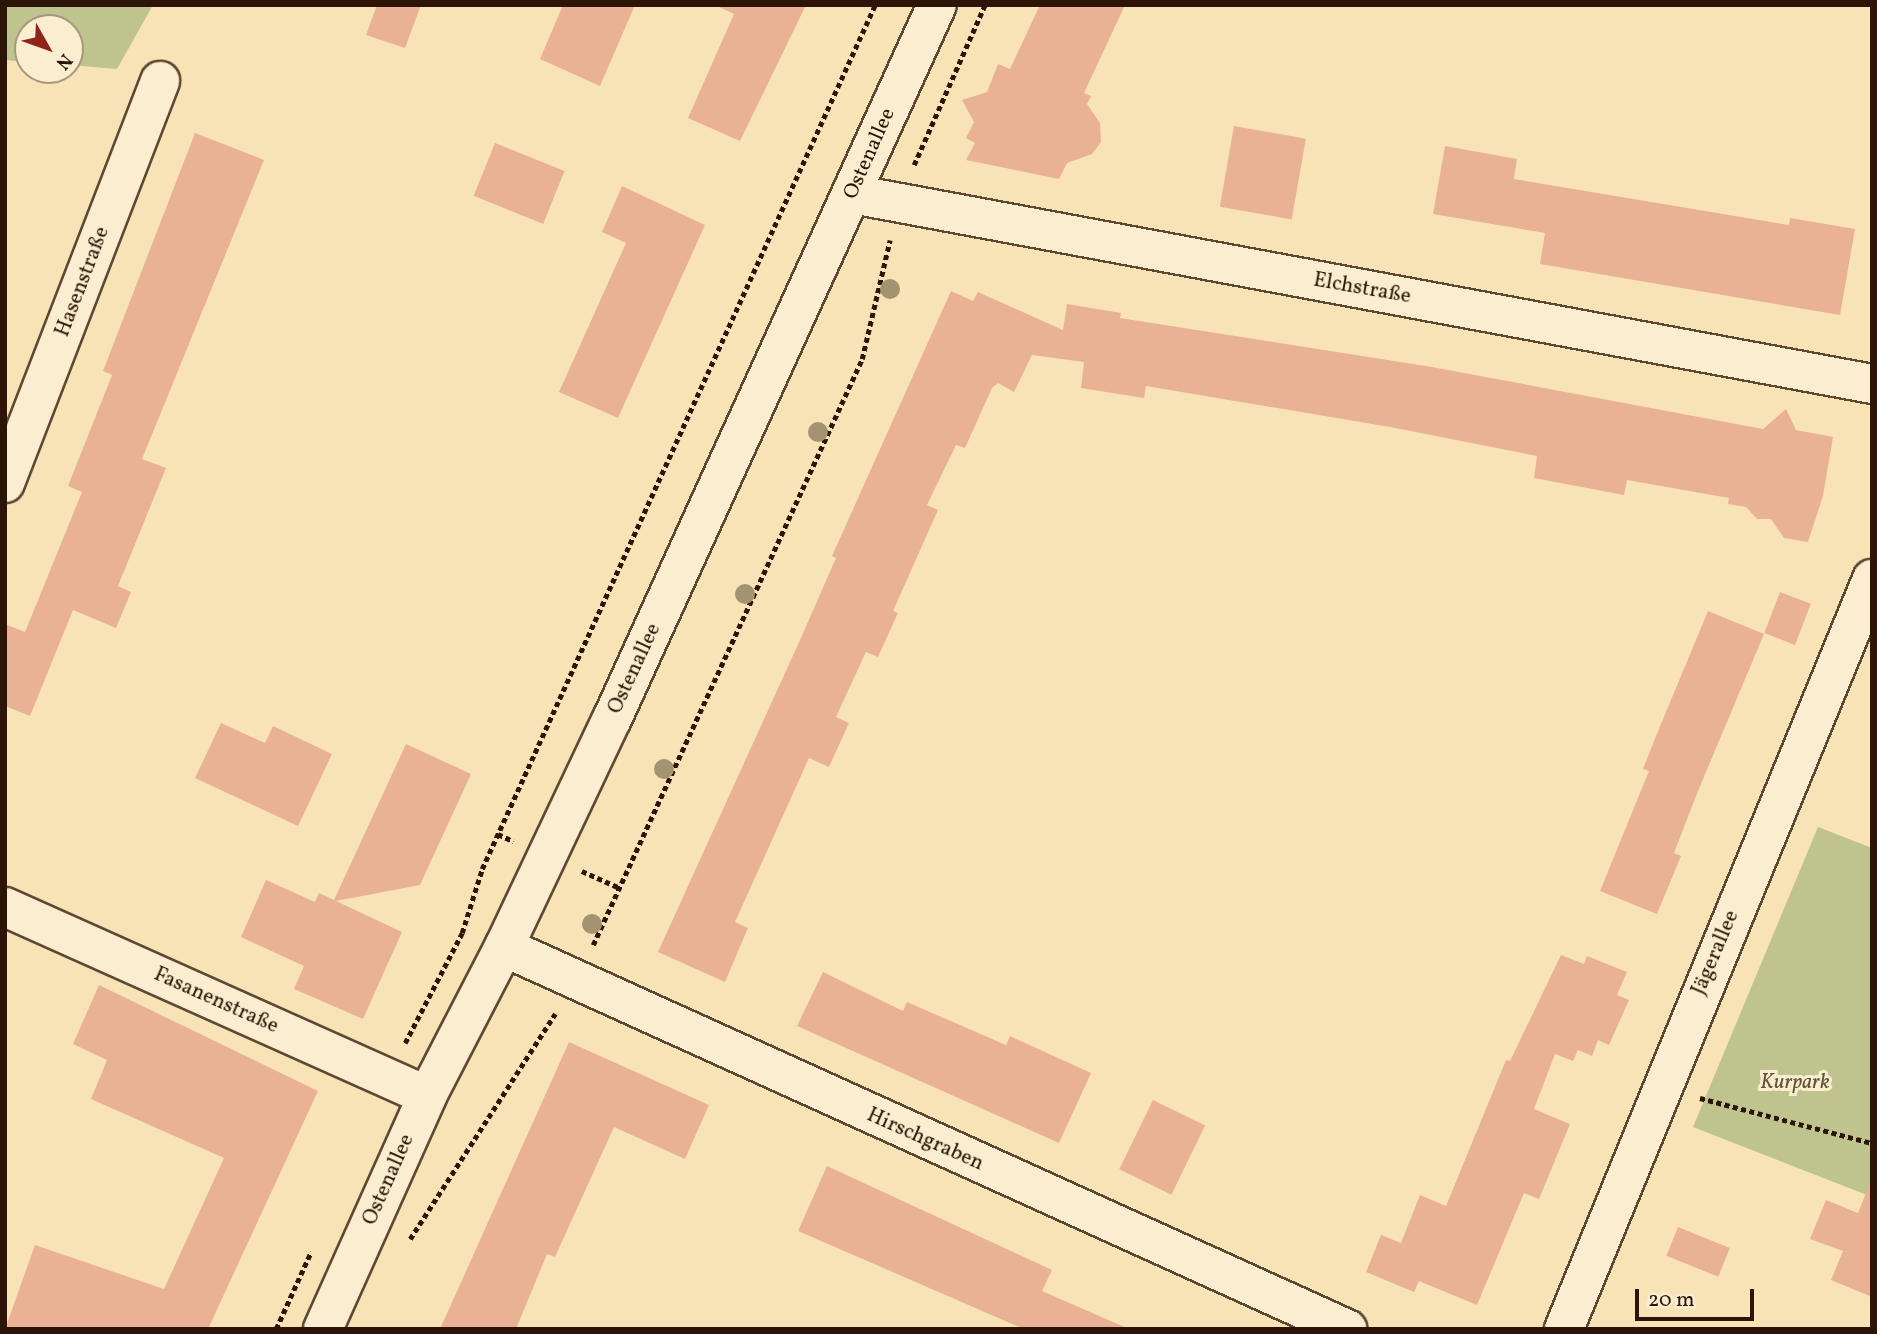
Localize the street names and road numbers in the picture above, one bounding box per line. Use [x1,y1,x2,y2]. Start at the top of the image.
street label: Ostenallee [839,105,901,203]
street label: Hasenstraße [50,223,116,341]
street label: Elchstraße [1311,268,1413,310]
street label: Ostenallee [603,620,667,718]
street label: Jägerallee [1687,907,1745,999]
street label: Fasanenstraße [150,962,282,1040]
street label: Hirschgraben [863,1103,987,1177]
street label: Ostenallee [358,1131,420,1229]

